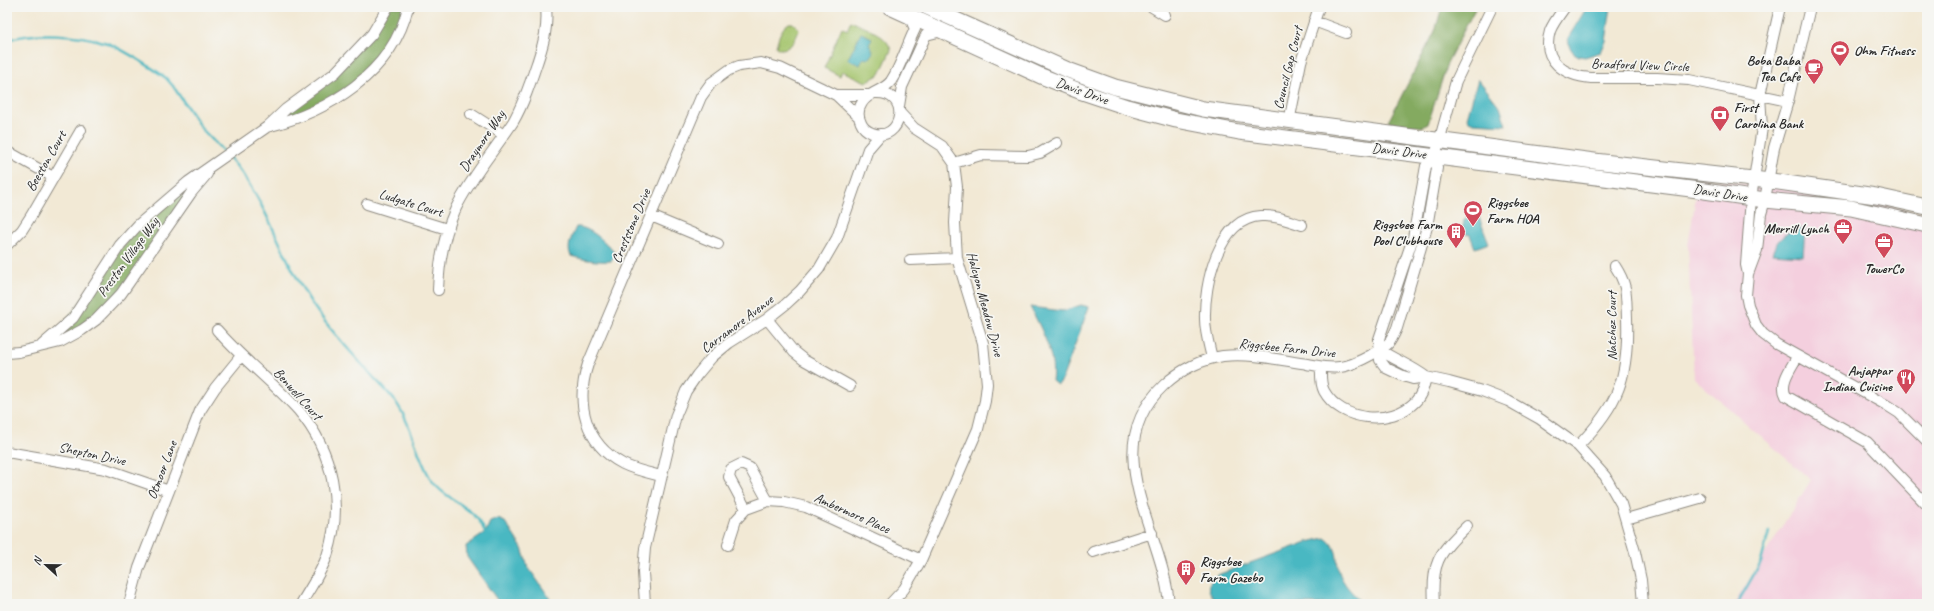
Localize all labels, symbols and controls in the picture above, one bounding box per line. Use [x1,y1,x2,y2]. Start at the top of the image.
street label: Council Gap Court [1270,23,1307,111]
sports icon: Ohm Fitness [1829,39,1851,67]
place label: Ohm Fitness [1854,42,1917,59]
place label: Boba Baba Tea Cafe [1747,52,1802,85]
street label: Bradford View Circle [1591,55,1691,75]
cafe icon: Boba Baba Tea Cafe [1803,57,1825,85]
street label: Davis Drive [1054,74,1112,109]
place label: First Carolina Bank [1734,99,1805,132]
bank icon: First Carolina Bank [1709,104,1731,132]
street label: Draymore Way [455,106,510,175]
street label: Beeston Court [22,127,71,194]
street label: Davis Drive [1371,139,1428,163]
street label: Davis Drive [1692,180,1750,206]
street label: Ludgate Court [377,185,446,221]
street label: Creststone Drive [608,185,655,266]
place label: Riggsbee Farm HOA [1487,194,1539,227]
sports icon: Riggsbee Farm HOA [1462,199,1484,227]
street label: Preston Village Way [94,213,163,300]
place label: Riggsbee Farm Pool Clubhouse [1372,216,1443,249]
office icon: Merrill Lynch [1832,217,1854,245]
place label: Merrill Lynch [1764,220,1830,237]
building icon: Riggsbee Farm Pool Clubhouse [1445,221,1467,249]
office icon: TowerCo [1873,231,1895,259]
street label: Halcyon Meadow Drive [963,250,1008,360]
place label: TowerCo [1865,260,1904,277]
street label: Natchez Court [1603,289,1620,361]
street label: Carramore Avenue [697,290,778,357]
street label: Riggsbee Farm Drive [1238,334,1337,362]
place label: Anjappar Indian Cuisine [1823,362,1894,395]
street label: Benwell Court [270,364,327,425]
restaurant icon: Anjappar Indian Cuisine [1895,367,1917,395]
street label: Otmoor Lane [143,437,181,502]
street label: Shepton Drive [57,439,128,470]
street label: Ambermore Place [812,489,894,538]
north arrow [26,545,66,585]
text: N [29,553,45,567]
place label: Riggsbee Farm Gazebo [1200,553,1263,586]
building icon: Riggsbee Farm Gazebo [1175,558,1197,586]

